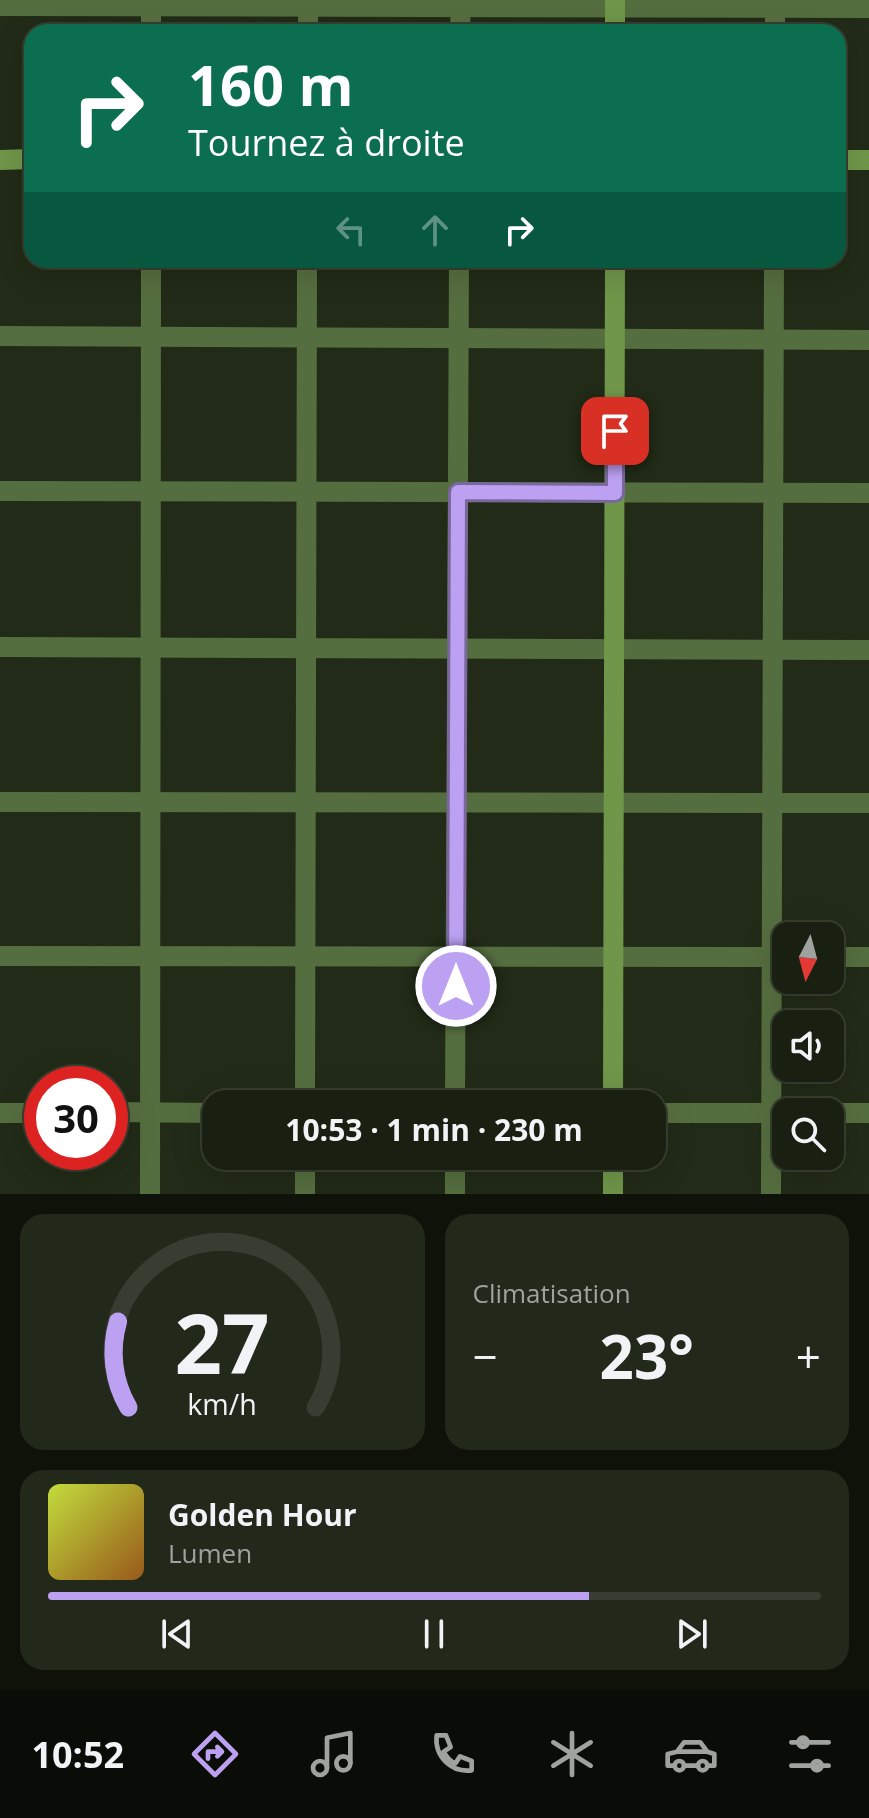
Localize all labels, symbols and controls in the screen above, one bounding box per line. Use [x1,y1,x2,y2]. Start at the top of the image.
text: 160 m [188,46,354,122]
icon: right [56,56,160,160]
text: Tournez à droite [188,118,465,167]
icon: left [329,208,373,252]
icon: ahead [413,208,457,252]
icon: right [497,208,541,252]
pin [581,397,649,465]
icon: arrive [593,409,637,453]
north arrow [772,922,844,994]
map controls [772,922,844,1170]
position arrow [414,944,498,1028]
button: sound [772,1010,844,1082]
speed limit sign: 30 [24,1066,128,1170]
button: search [772,1098,844,1170]
text: 10:53 · 1 min · 230 m [285,1109,583,1150]
text: Climatisation [473,1275,631,1311]
text: 27 [175,1285,270,1398]
text: 23° [600,1315,694,1397]
text: − [473,1326,498,1386]
text: + [796,1326,821,1386]
text: km/h [188,1384,257,1423]
text: Golden Hour [168,1494,357,1535]
text: Lumen [168,1535,252,1571]
icon: previous [155,1612,199,1656]
icon: pause [412,1612,456,1656]
icon: next [670,1612,714,1656]
icon: directions [187,1726,243,1782]
icon: music [306,1726,362,1782]
icon: phone [425,1726,481,1782]
icon: climate [544,1726,600,1782]
icon: car [663,1726,719,1782]
icon: filters [782,1726,838,1782]
text: 10:52 [31,1730,124,1779]

